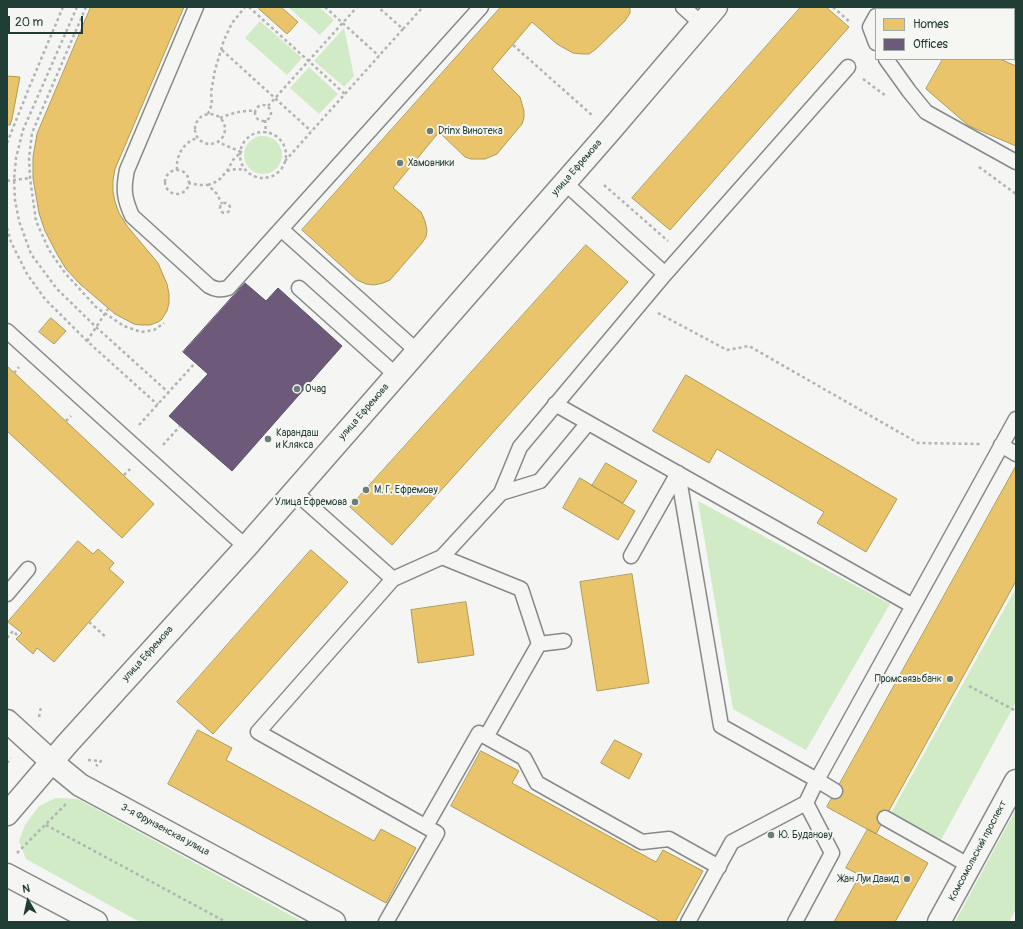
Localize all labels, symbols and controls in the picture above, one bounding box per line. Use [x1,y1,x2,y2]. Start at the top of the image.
scale bar [10,8,85,34]
legend [875,8,1015,60]
text: 20 m [15,15,43,30]
text: Homes [913,17,949,32]
text: Offices [913,37,948,52]
place label: Drinx Винотека [438,125,503,137]
marker: Drinx Винотека [425,126,435,136]
street label: улица Ефремова [549,137,605,199]
place label: Хамовники [408,157,454,169]
marker: Хамовники [395,158,405,168]
street label: улица Ефремова [336,381,392,443]
place label: Очаg [305,383,326,395]
marker: Очаg [292,384,302,394]
place label: Карандаш и Клякса [276,427,318,450]
marker: Карандаш и Клякса [263,434,273,444]
place label: М. Г. Ефремову [374,484,438,496]
marker: М. Г. Ефремову [361,485,371,495]
place label: Улица Ефремова [275,496,347,508]
marker: Улица Ефремова [350,497,360,507]
street label: улица Ефремова [120,624,176,684]
place label: Промсвязьбанк [875,673,942,685]
marker: Промсвязьбанк [945,674,955,684]
street label: Комсомольский проспект [946,799,1010,903]
street label: 3-я Фрунзенская улица [119,802,211,858]
place label: Ю. Буданову [779,829,832,841]
marker: Ю. Буданову [766,830,776,840]
place label: Жан Луи Давид [838,873,899,885]
marker: Жан Луи Давид [902,874,912,884]
north arrow [8,881,48,921]
text: N [21,882,31,896]

